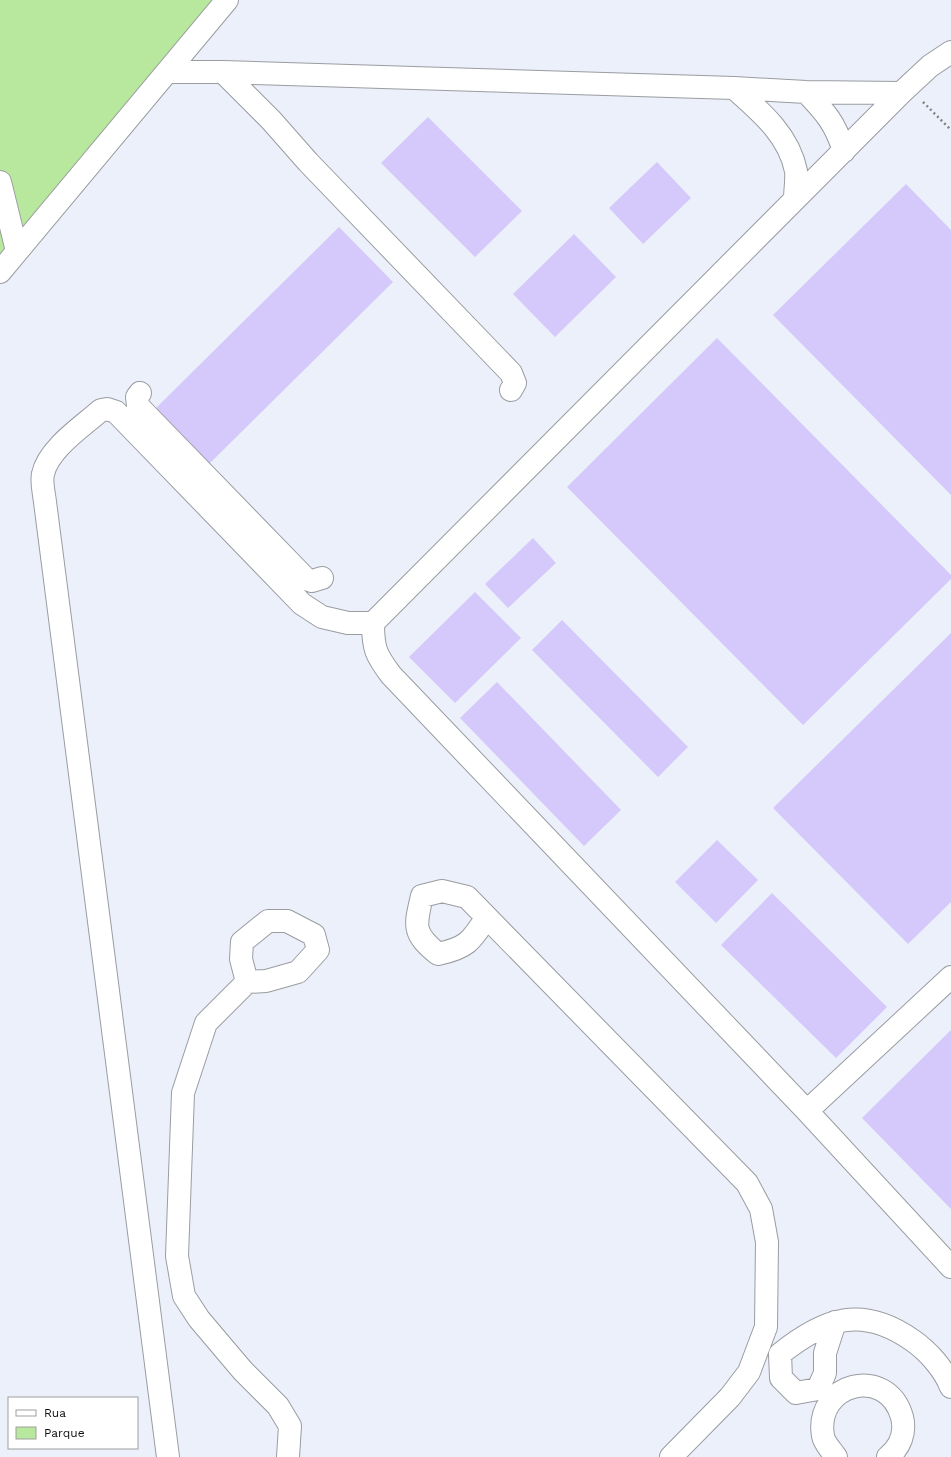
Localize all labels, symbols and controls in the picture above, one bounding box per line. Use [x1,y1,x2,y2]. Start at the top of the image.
legend [8,1397,138,1449]
text: Rua [44,1406,66,1420]
text: Parque [44,1426,85,1440]

